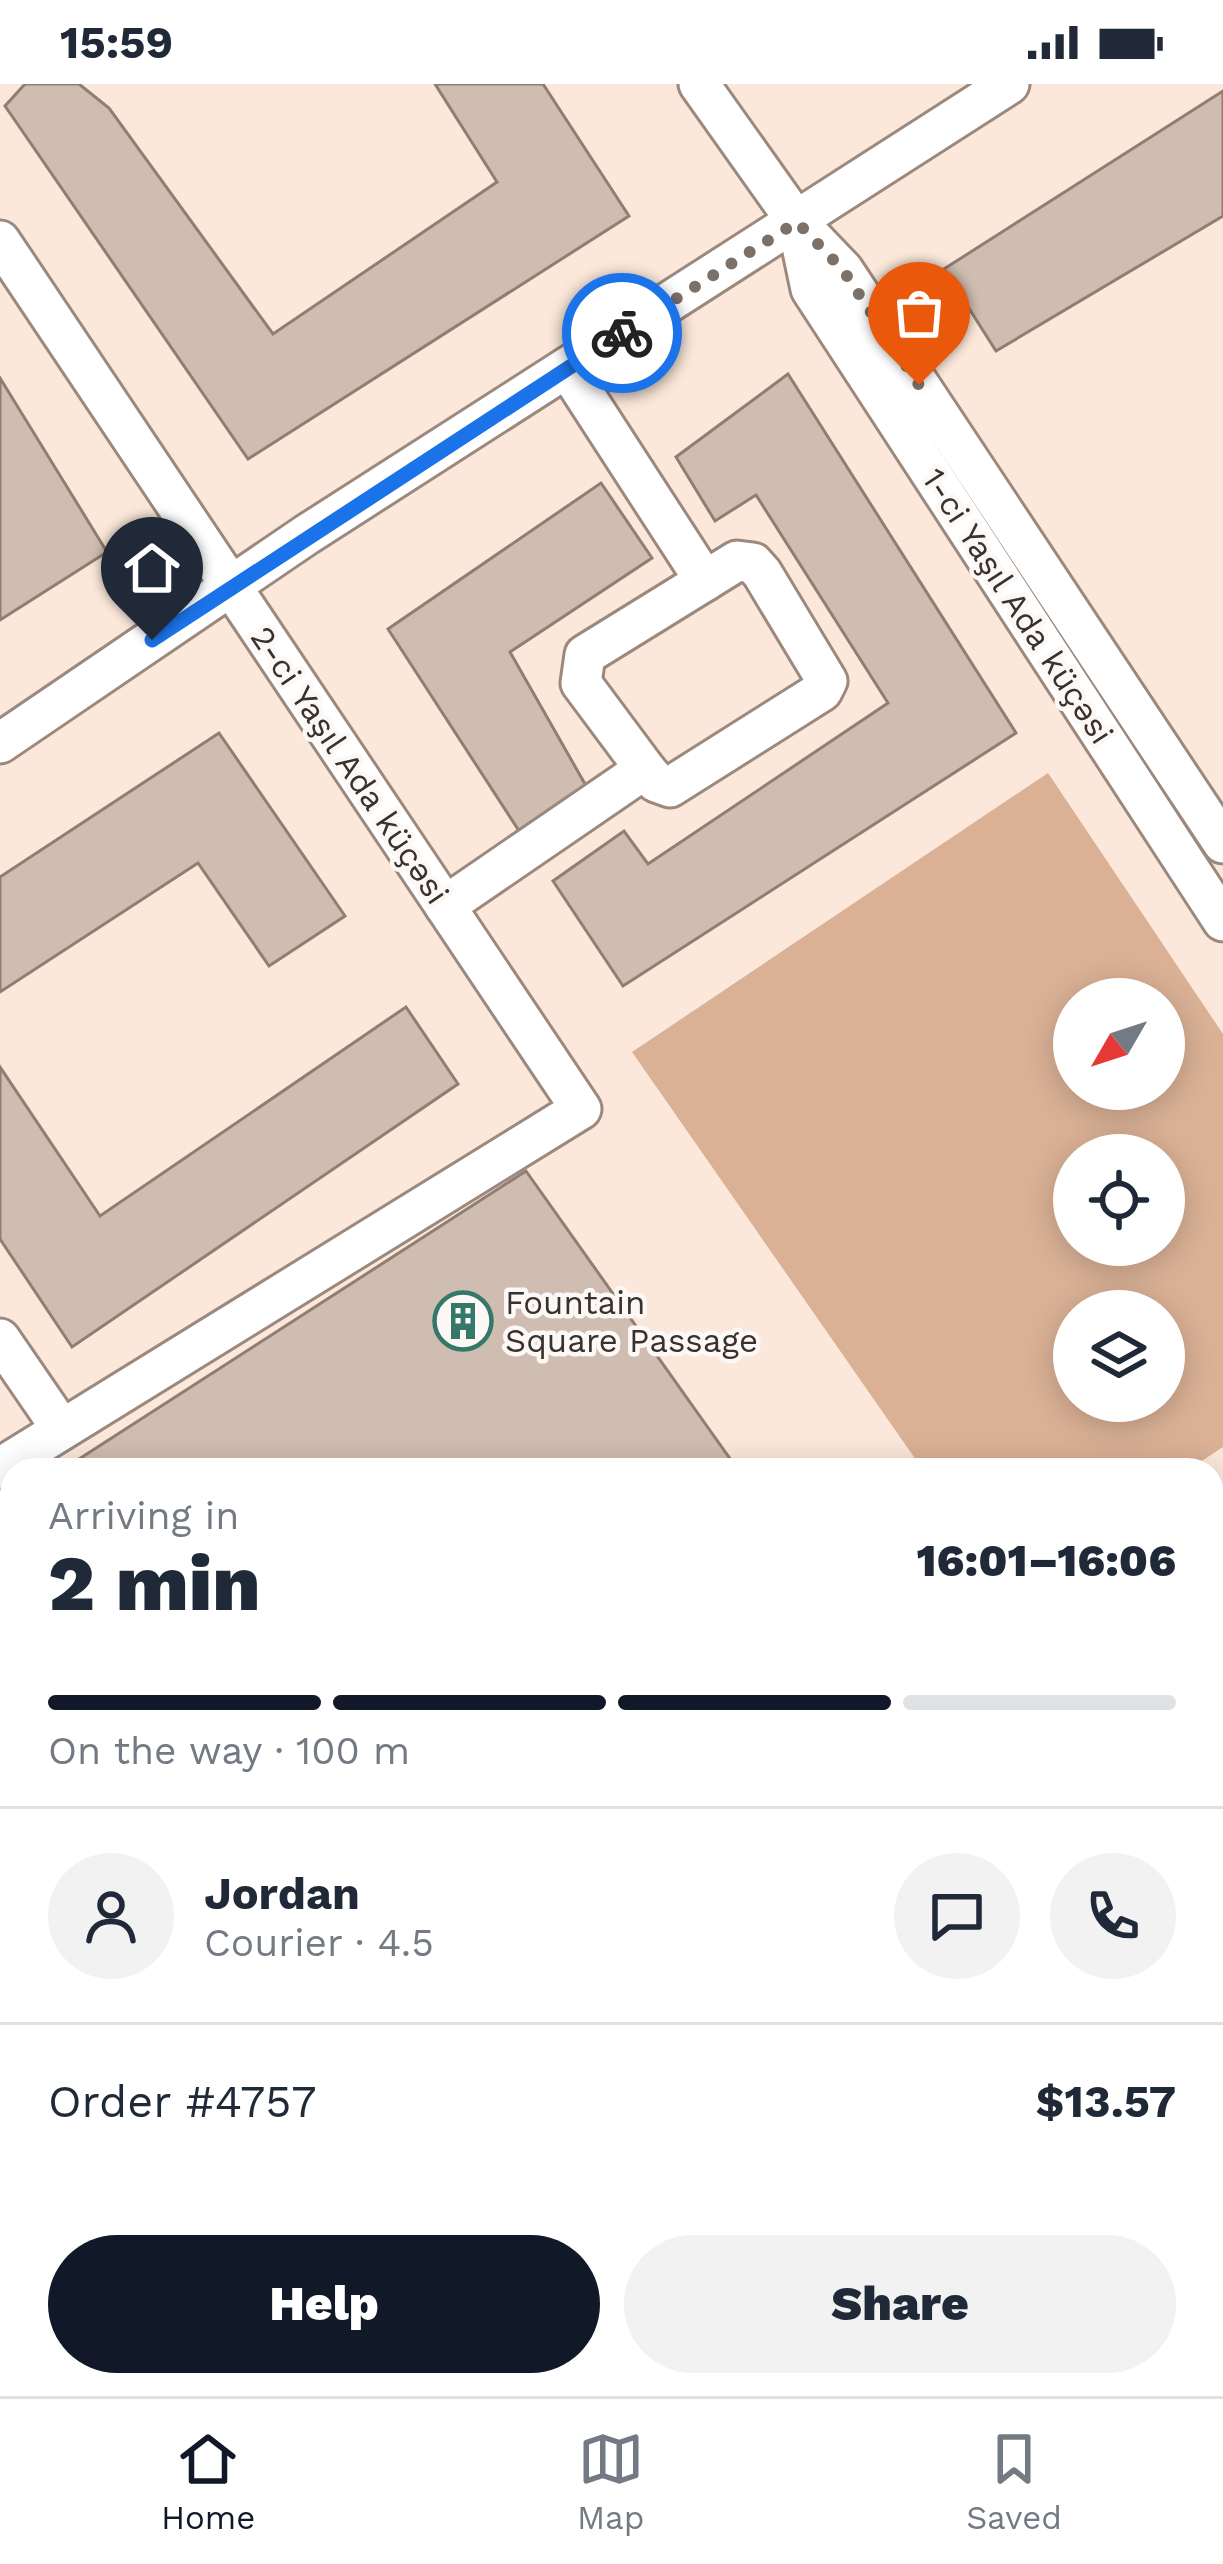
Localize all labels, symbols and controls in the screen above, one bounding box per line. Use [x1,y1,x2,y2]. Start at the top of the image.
text: 15:59 [60,16,173,69]
pin [868,262,970,385]
courier [562,273,682,393]
icon: bag [886,280,952,346]
icon: bike [589,300,655,366]
street label: 1-ci Yaşıl Ada küçəsi [914,461,1122,751]
pin [101,517,203,640]
icon: home [119,535,185,601]
street label: 2-ci Yaşıl Ada küçəsi [243,619,457,911]
north arrow [1053,978,1185,1110]
map controls [1053,978,1185,1422]
button: locate [1053,1134,1185,1266]
place label: Fountain Square Passage [505,1283,758,1360]
building icon: Fountain Square Passage [432,1290,494,1352]
button: layers [1053,1290,1185,1422]
text: Arriving in [48,1493,239,1538]
text: 16:01–16:06 [917,1534,1176,1587]
text: 2 min [48,1537,261,1629]
text: On the way · 100 m [48,1728,410,1773]
button: person [48,1853,174,1979]
button: chat [894,1853,1020,1979]
button: phone [1050,1853,1176,1979]
text: Jordan [204,1867,360,1920]
text: Courier · 4.5 [204,1920,434,1965]
text: Order #4757 [48,2075,317,2128]
text: $13.57 [1036,2075,1176,2128]
button: Help [48,2235,600,2373]
button: Share [624,2235,1176,2373]
tab: Home [161,2426,255,2537]
tab: Map [577,2426,644,2537]
tab: Saved [966,2426,1062,2537]

